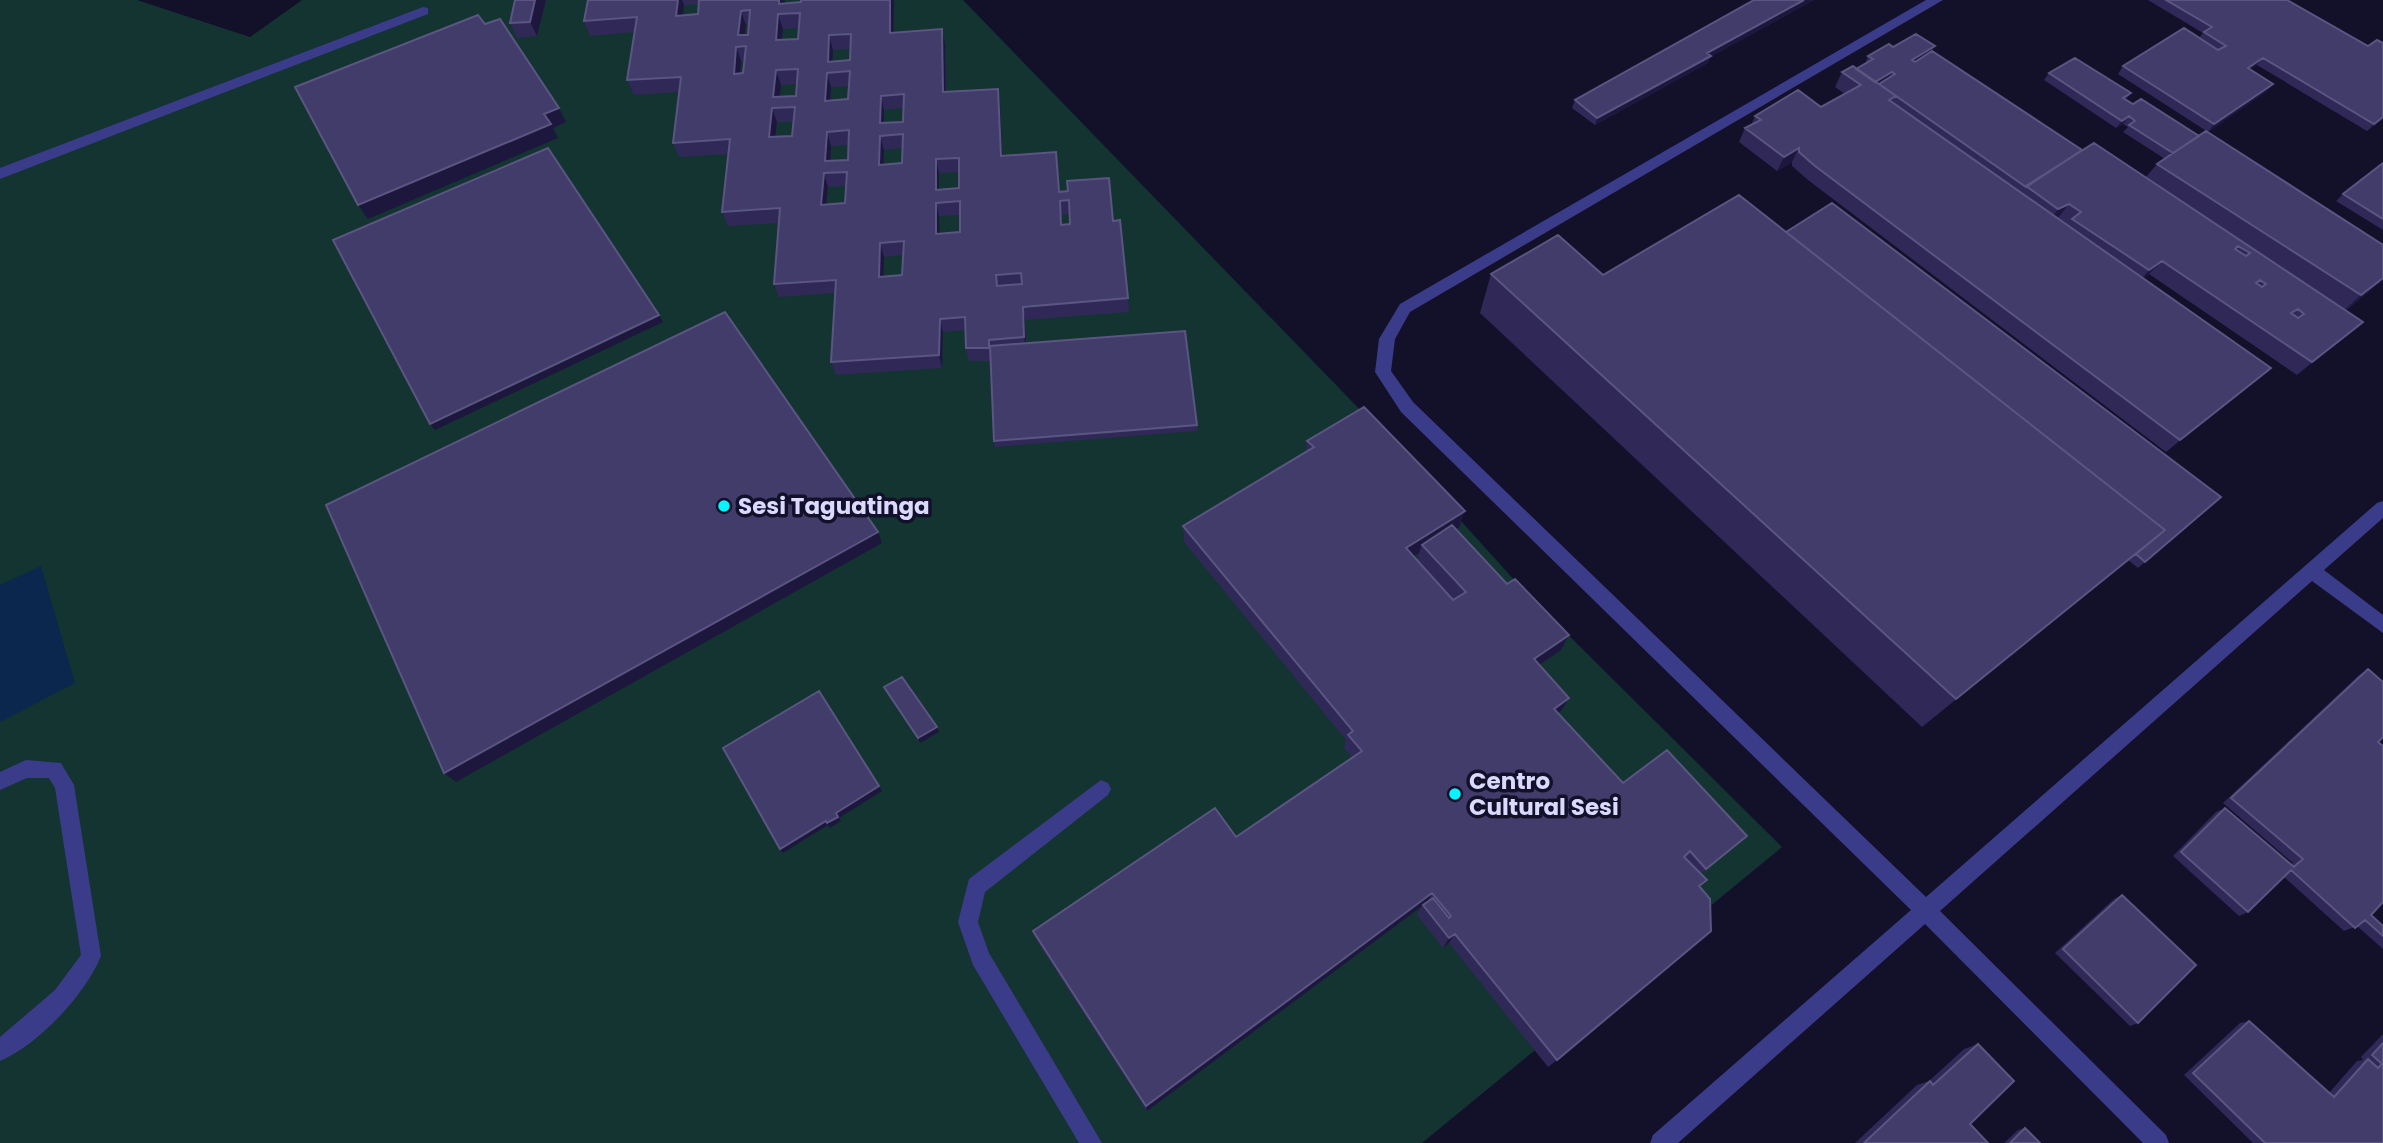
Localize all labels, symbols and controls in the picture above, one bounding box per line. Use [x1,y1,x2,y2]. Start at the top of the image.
place label: Sesi Taguatinga [738,490,930,522]
marker: Sesi Taguatinga [716,498,732,514]
place label: Centro Cultural Sesi [1469,765,1619,823]
marker: Centro Cultural Sesi [1447,786,1463,802]

